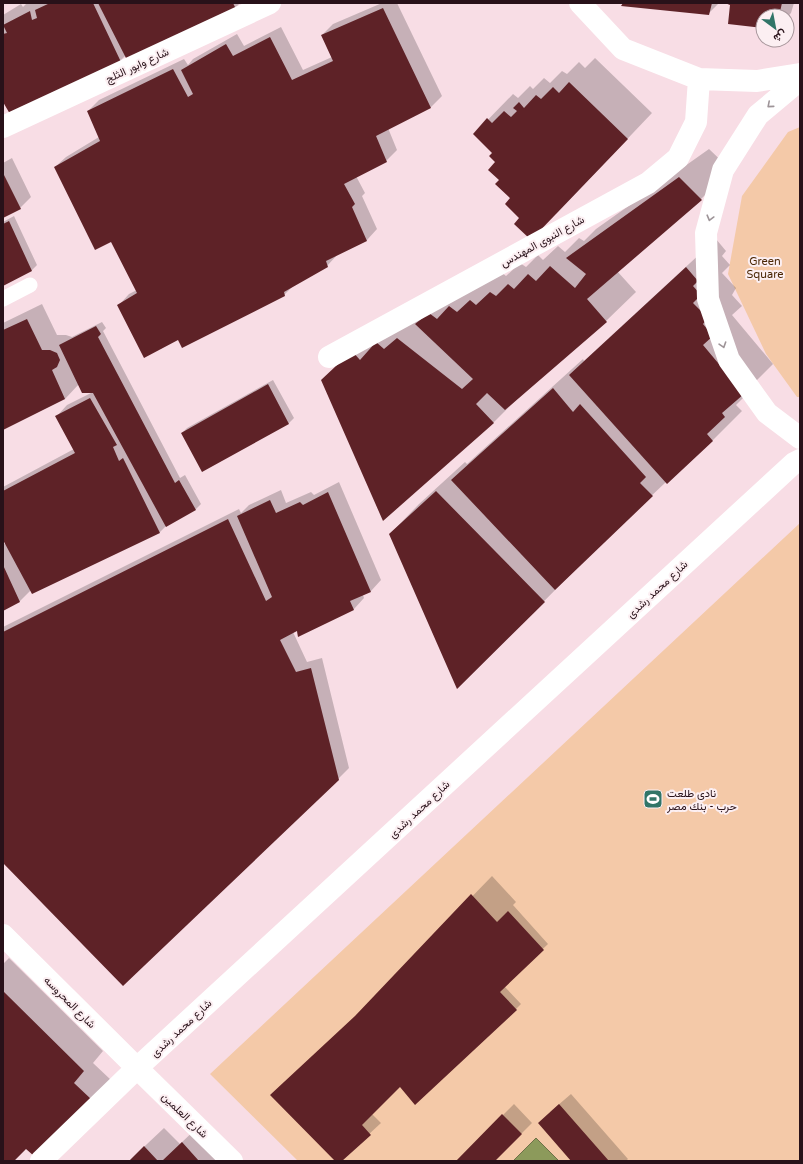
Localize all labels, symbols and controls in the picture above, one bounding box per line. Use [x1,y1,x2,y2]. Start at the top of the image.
north arrow [755,8,795,48]
text: ش [771,27,789,45]
street label: شارع وابور الثلج [104,45,172,87]
one-way arrow [768,101,775,108]
street label: شارع النبوى المهندس [498,213,587,271]
one-way arrow [707,215,715,221]
park label: Green Square [747,255,783,281]
one-way arrow [719,341,727,348]
street label: شارع محمد رشدى [624,558,691,622]
street label: شارع محمد رشدى [386,778,453,842]
place label: نادى طلعت حرب - بنك مصر [666,787,737,813]
sports icon: نادى طلعت حرب - بنك مصر [642,788,664,810]
street label: شارع المحروسه [40,974,98,1032]
street label: شارع محمد رشدى [148,997,215,1061]
street label: شارع العلمين [158,1090,211,1142]

